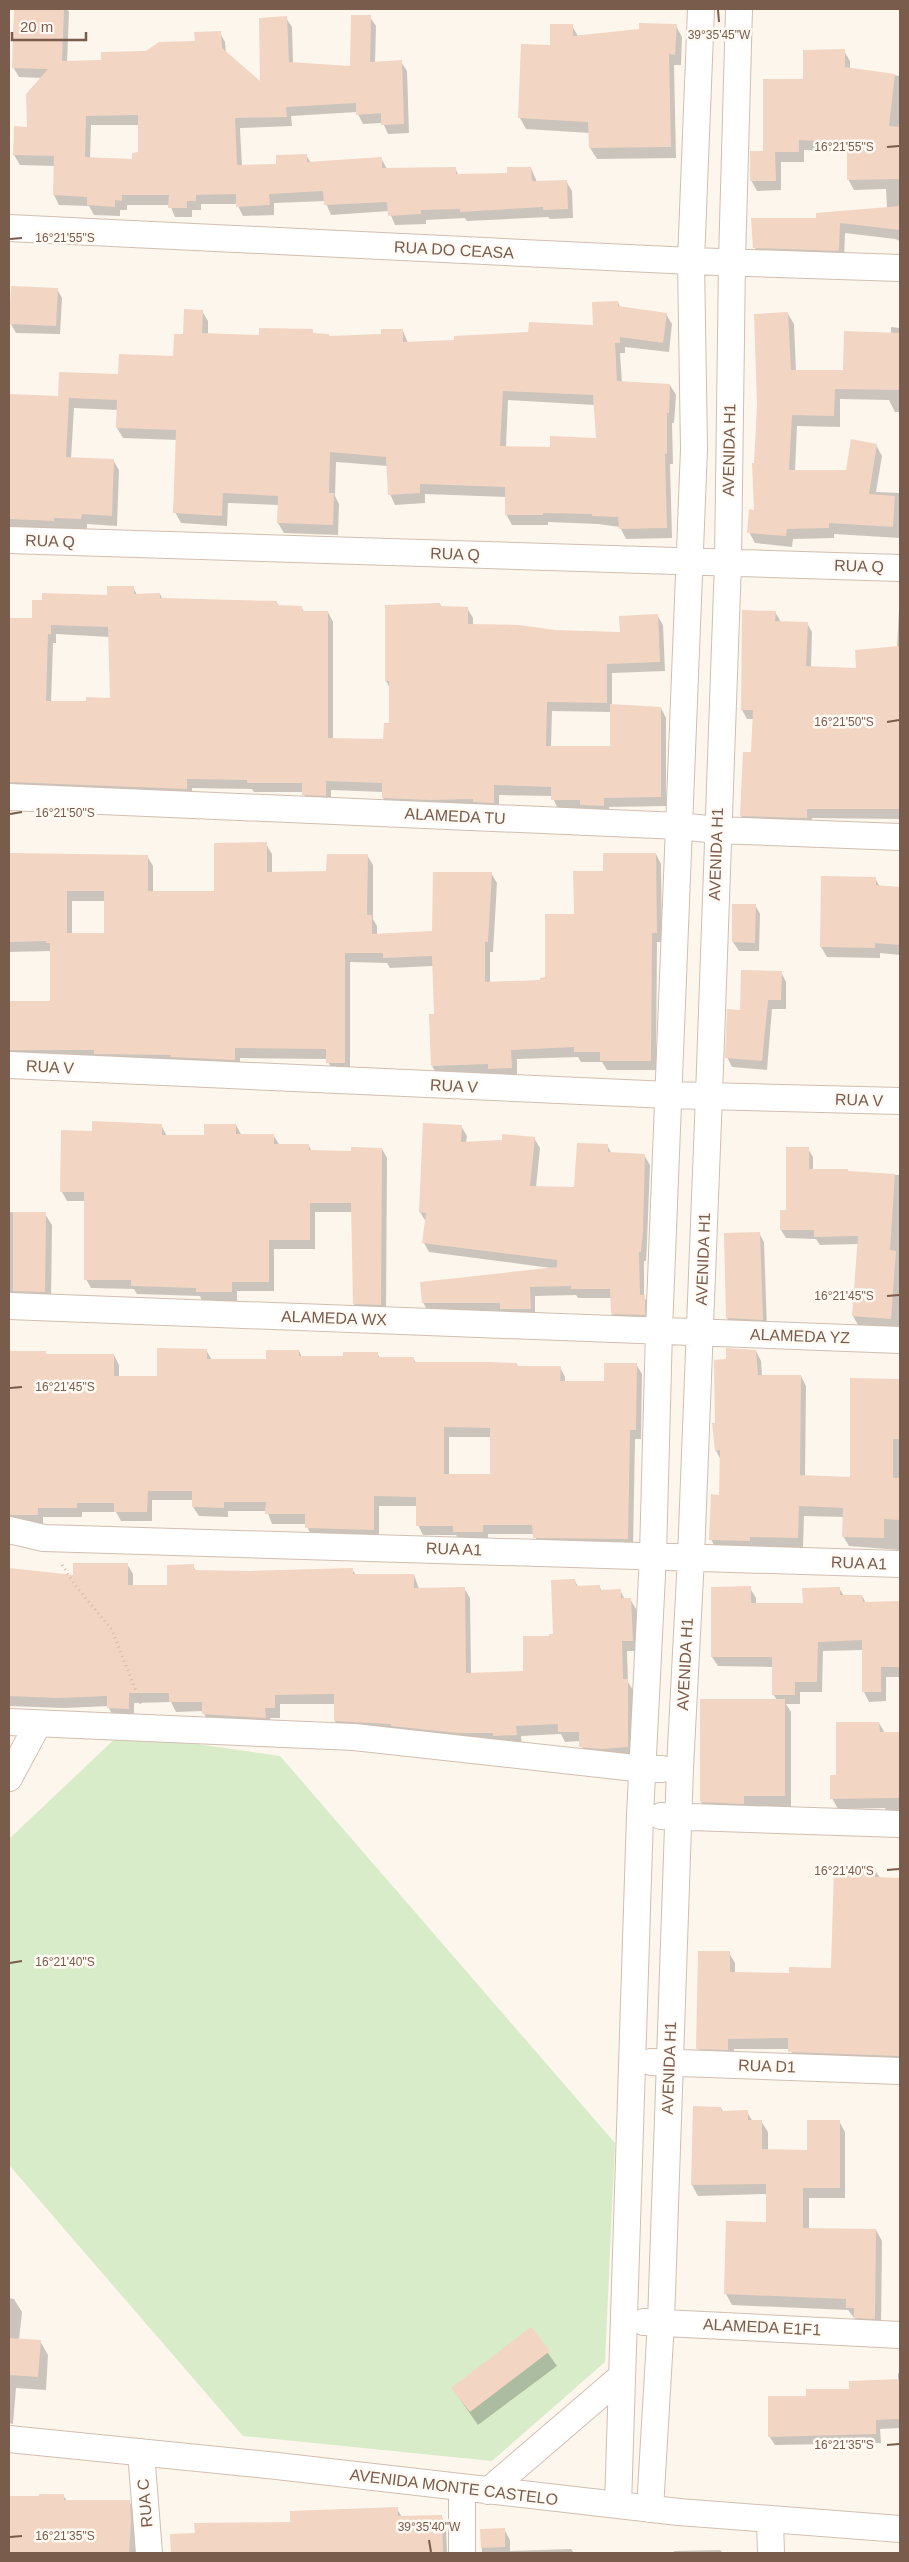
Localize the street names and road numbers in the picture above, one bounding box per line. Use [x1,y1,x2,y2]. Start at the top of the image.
street label: RUA DO CEASA [394,238,515,262]
street label: AVENIDA H1 [720,403,738,497]
street label: RUA Q [25,532,75,550]
street label: RUA Q [430,545,480,563]
street label: RUA Q [834,557,884,575]
street label: ALAMEDA TU [404,805,506,827]
street label: AVENIDA H1 [706,807,726,901]
street label: RUA V [26,1057,75,1077]
street label: RUA V [430,1076,479,1096]
street label: RUA V [835,1091,884,1109]
street label: AVENIDA H1 [693,1212,713,1306]
street label: ALAMEDA WX [281,1308,387,1328]
street label: ALAMEDA YZ [750,1326,851,1346]
street label: RUA A1 [426,1540,482,1558]
street label: RUA A1 [831,1554,887,1572]
street label: AVENIDA H1 [674,1617,696,1711]
street label: AVENIDA H1 [659,2021,679,2115]
street label: RUA D1 [738,2056,796,2076]
street label: ALAMEDA E1F1 [702,2315,822,2339]
street label: AVENIDA MONTE CASTELO [349,2466,559,2508]
street label: RUA C [134,2478,156,2528]

